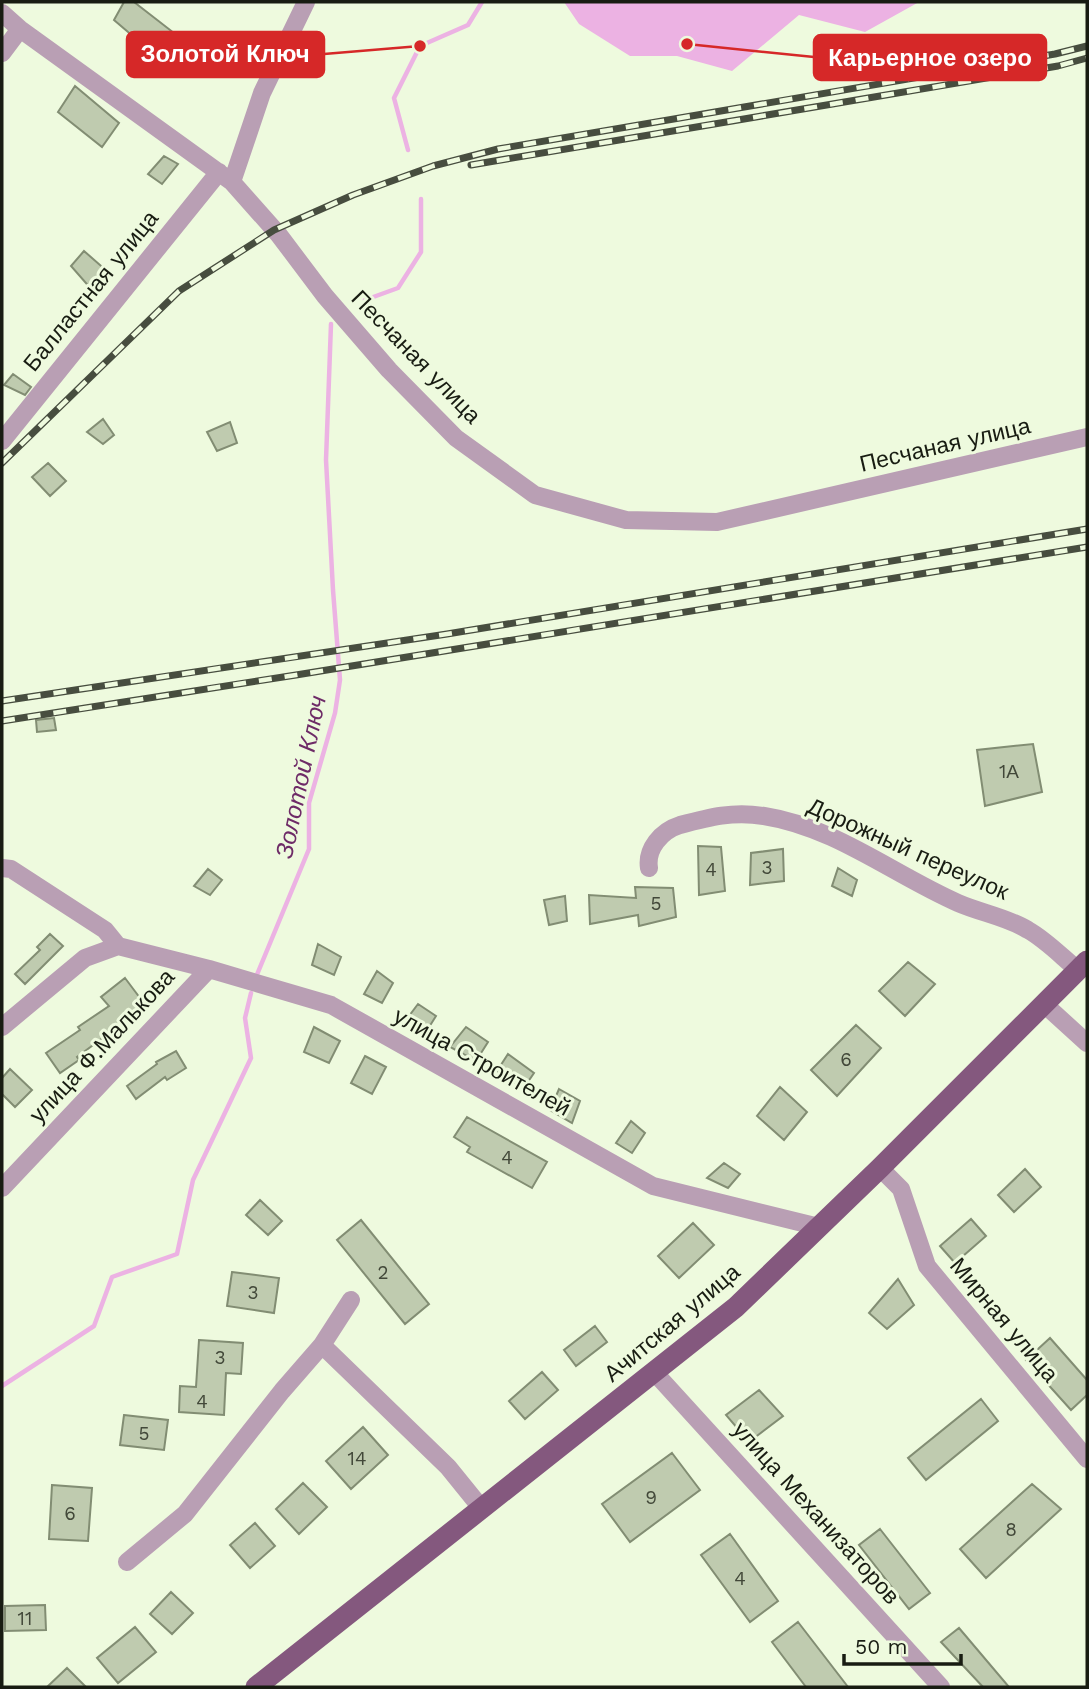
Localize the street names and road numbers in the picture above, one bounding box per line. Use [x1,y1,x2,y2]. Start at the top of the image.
street label: Балластная улица [18,205,164,377]
street label: Песчаная улица [346,285,486,429]
street label: Песчаная улица [857,412,1033,478]
street label: Дорожный переулок [803,792,1014,906]
street label: улица Ф.Малькова [24,963,180,1128]
street label: улица Строителей [389,1002,575,1122]
street label: Мирная улица [944,1252,1064,1388]
street label: Ачитская улица [599,1258,745,1388]
street label: улица Механизаторов [727,1416,905,1610]

